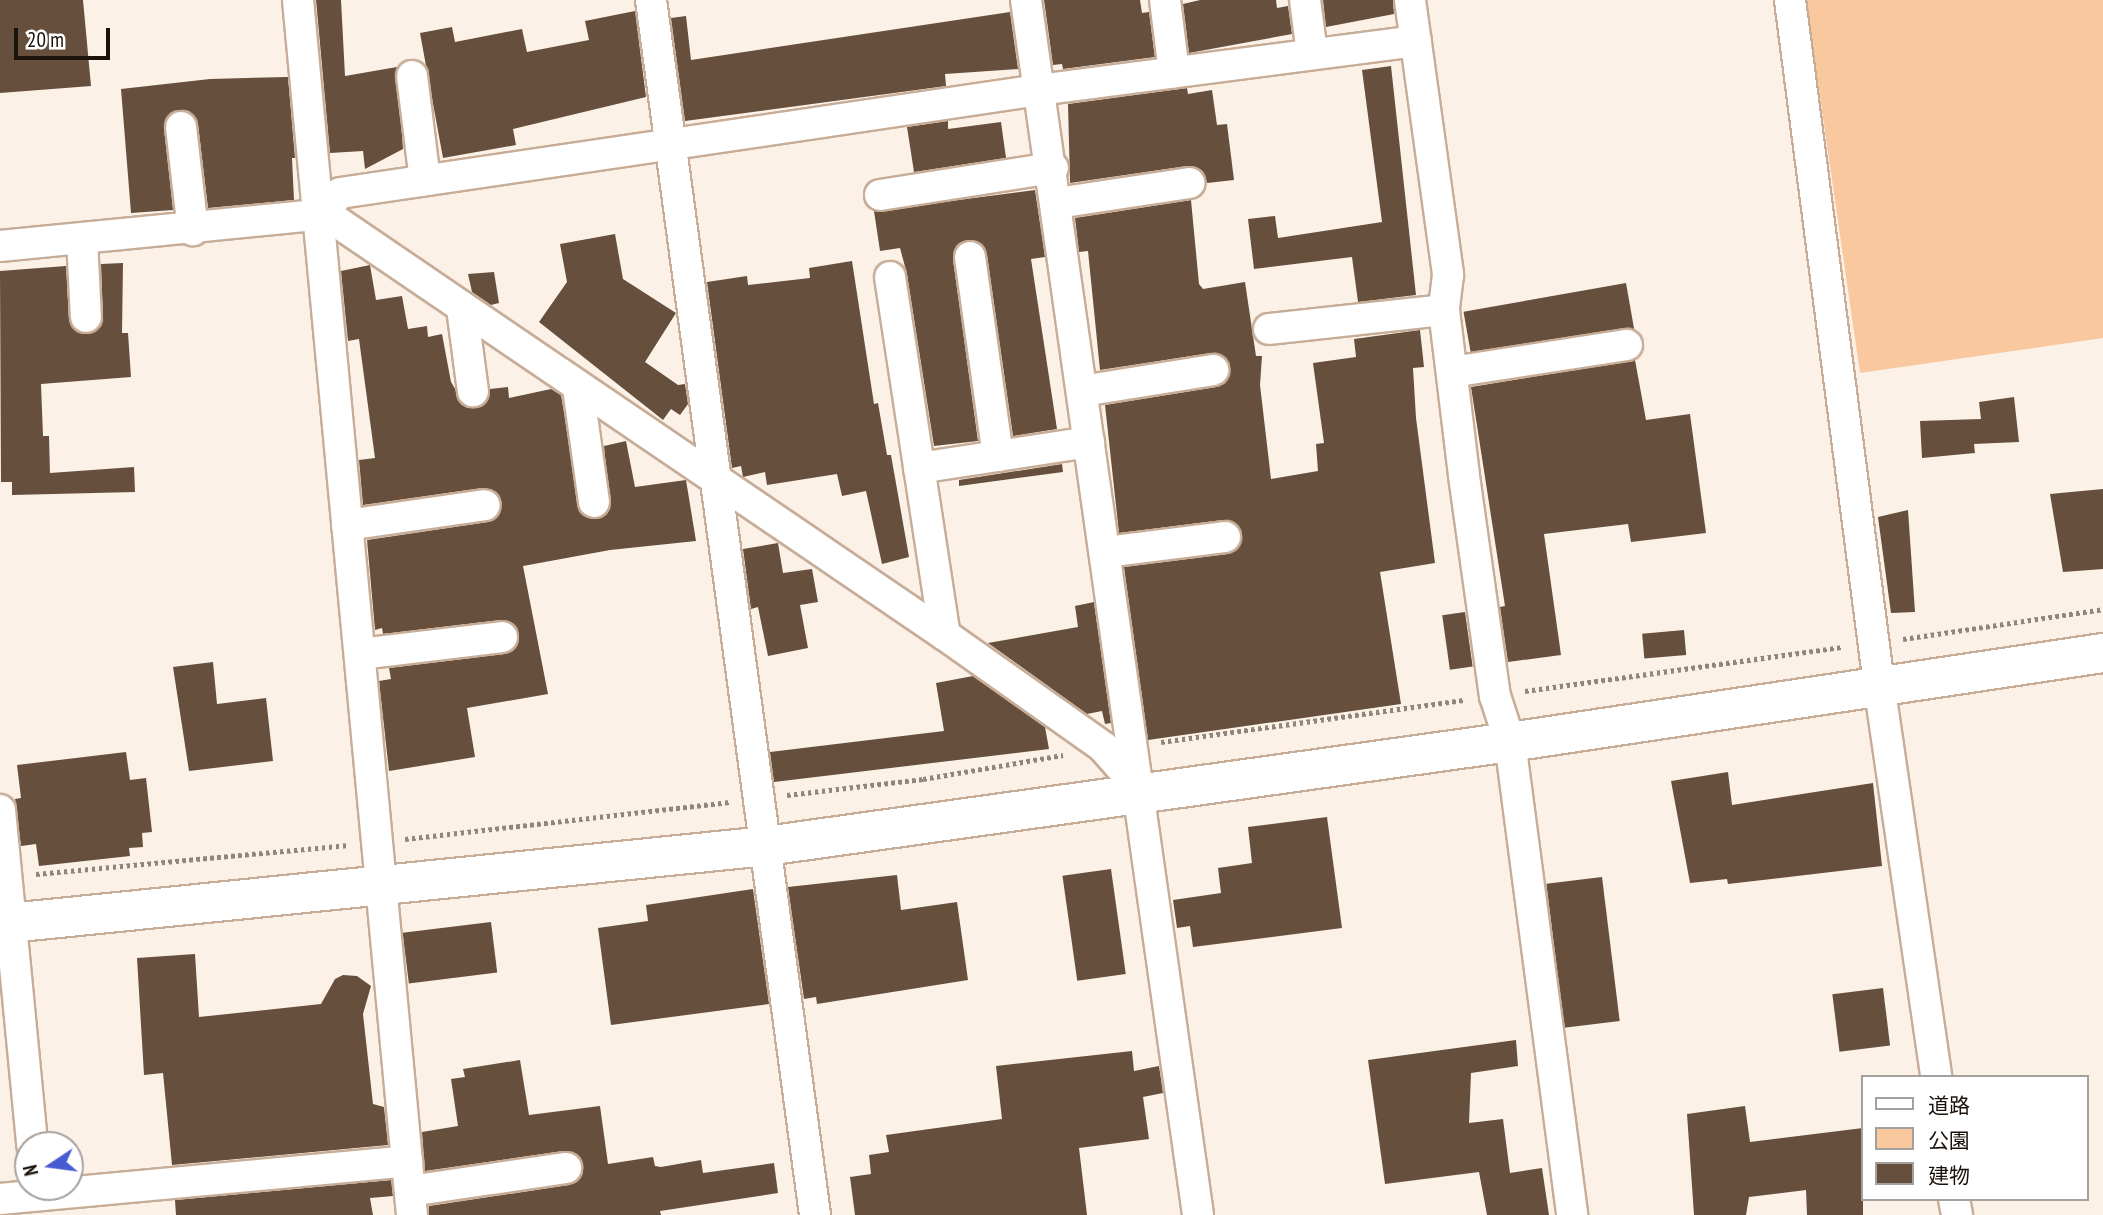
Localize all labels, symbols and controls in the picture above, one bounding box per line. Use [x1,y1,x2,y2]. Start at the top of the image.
scale bar [18,14,114,58]
text: 20 m [27,26,64,53]
legend [1862,1075,2089,1201]
text: 道路 [1928,1092,1970,1119]
text: 公園 [1928,1127,1970,1154]
north arrow [14,1131,84,1201]
text: 建物 [1928,1162,1970,1189]
text: N [18,1163,43,1178]

